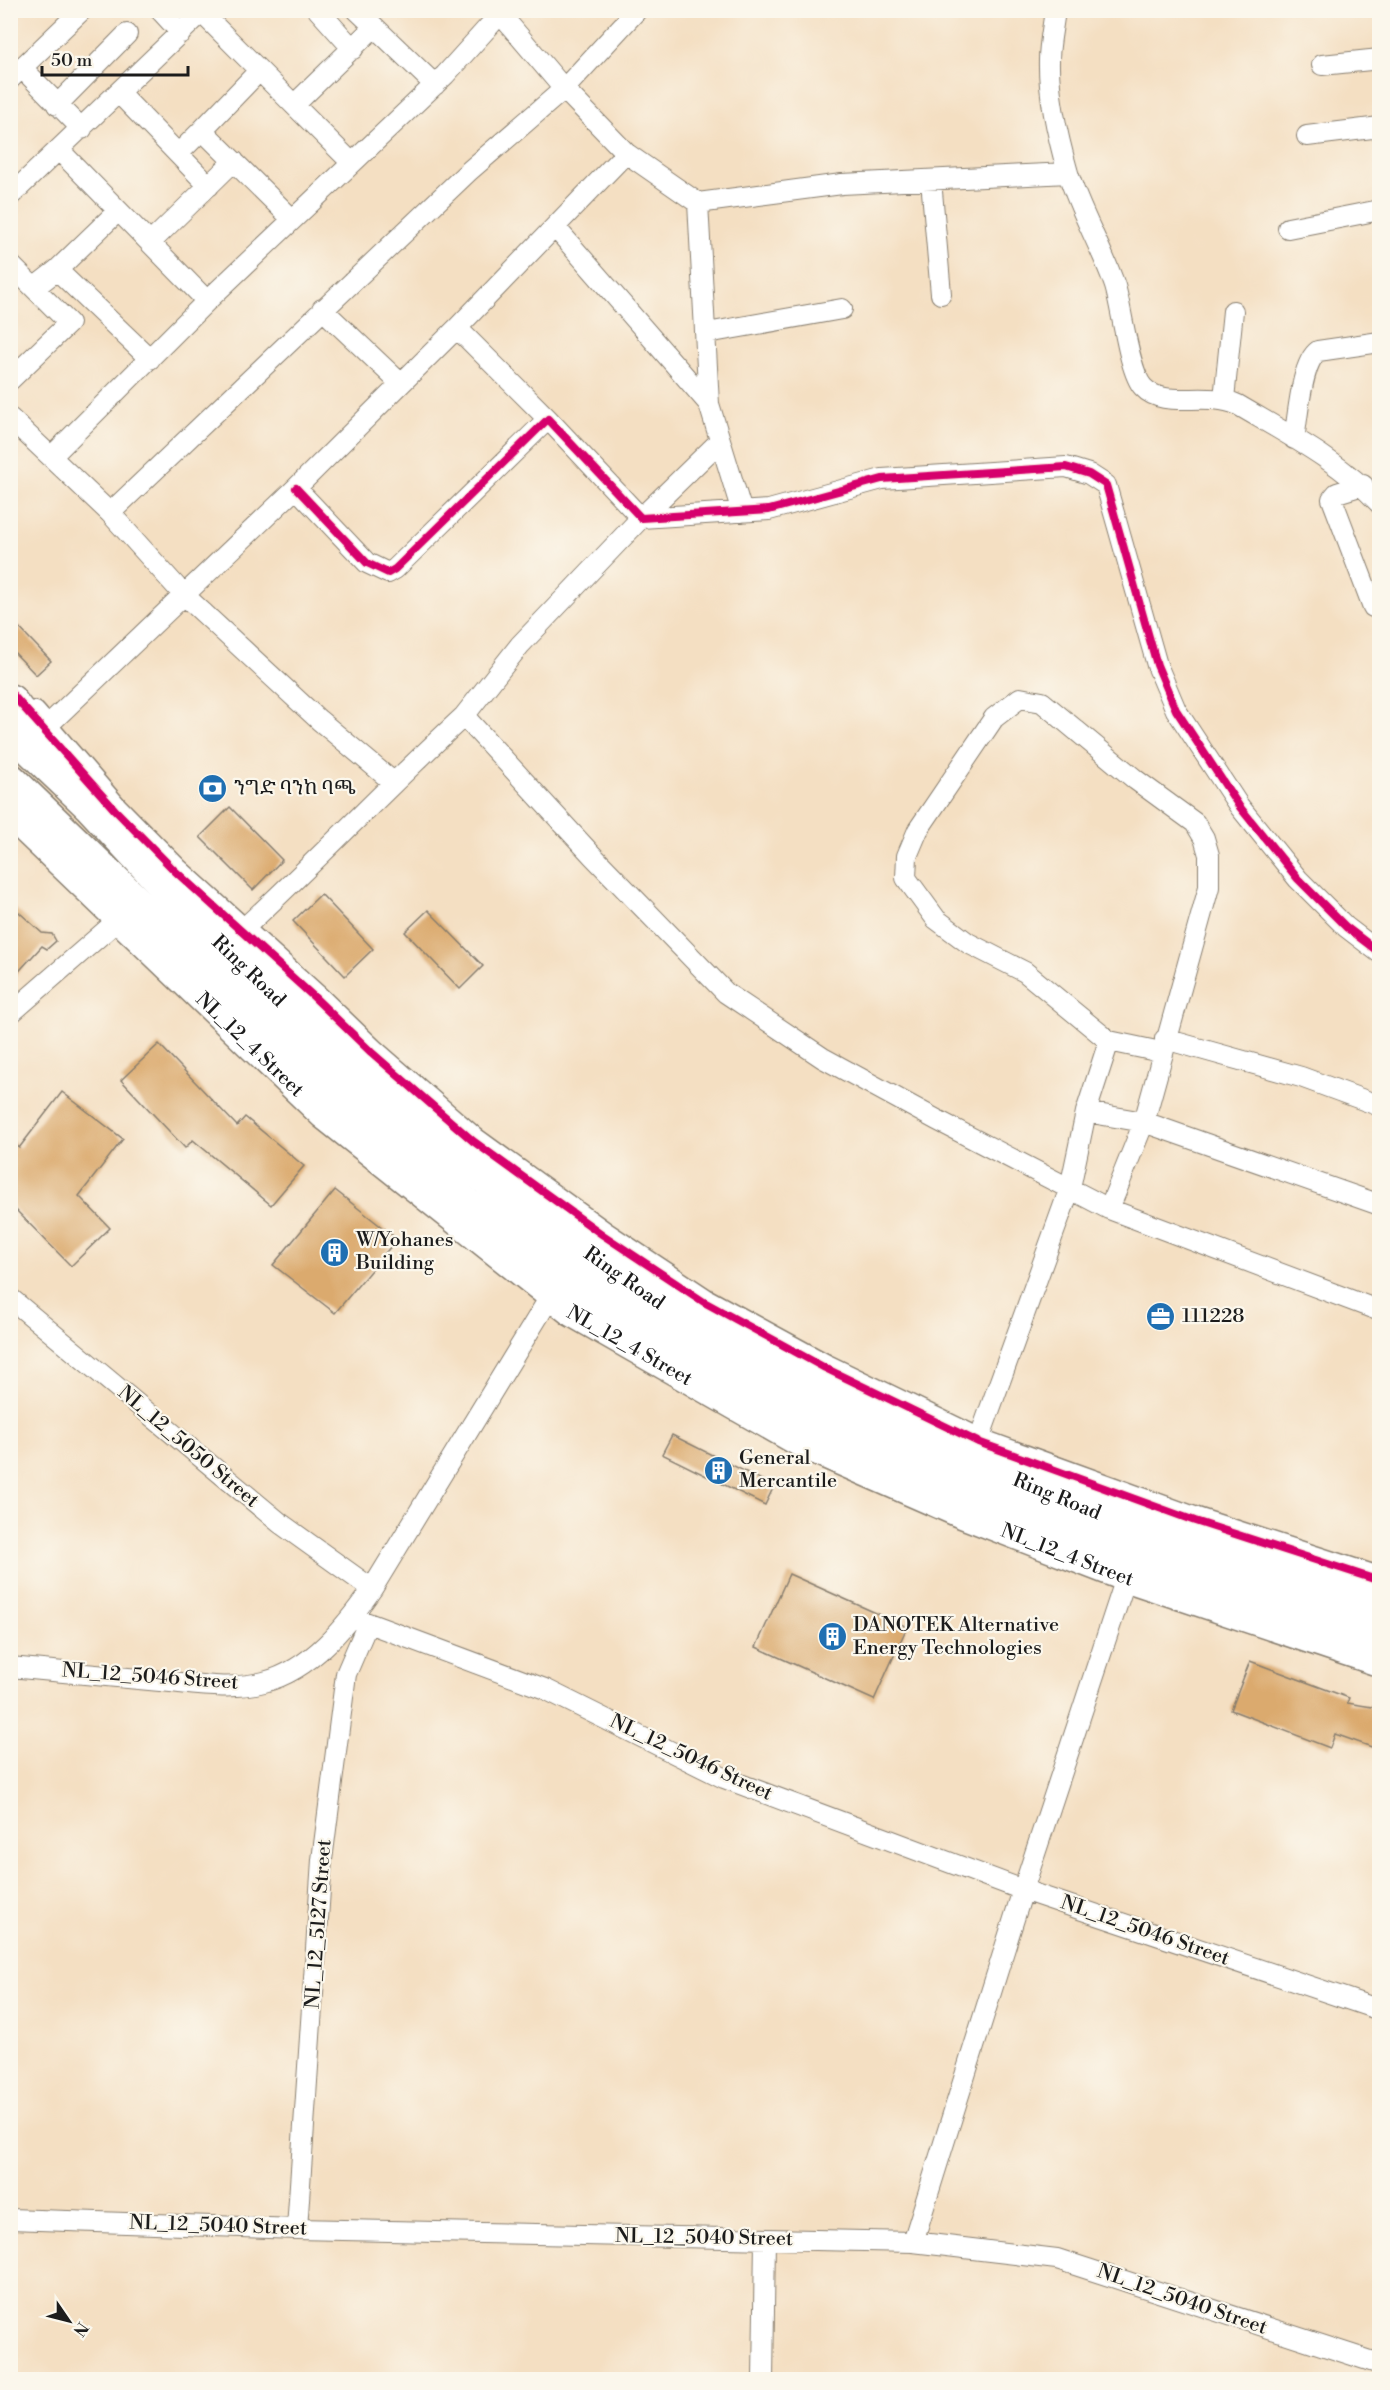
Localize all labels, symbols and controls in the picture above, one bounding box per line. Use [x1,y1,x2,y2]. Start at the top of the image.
scale bar [42,39,188,77]
text: 50 m [51,49,93,72]
bank icon: ንግድ ባንከ ባጫ [197,772,229,804]
place label: ንግድ ባንከ ባጫ [234,776,356,801]
street label: Ring Road [206,930,291,1013]
street label: NL_12_4 Street [190,987,309,1102]
place label: W/Yohanes Building [355,1228,454,1276]
building icon: W/Yohanes Building [319,1236,351,1268]
street label: Ring Road [579,1241,670,1316]
street label: NL_12_4 Street [562,1300,697,1392]
office icon: 111228 [1145,1300,1177,1332]
place label: 111228 [1182,1304,1245,1329]
street label: NL_12_5050 Street [112,1381,264,1513]
place label: General Mercantile [739,1446,837,1494]
building icon: General Mercantile [702,1454,734,1486]
street label: Ring Road [1009,1467,1105,1526]
street label: NL_12_4 Street [997,1518,1137,1592]
place label: DANOTEK Alternative Energy Technologies [853,1613,1059,1661]
building icon: DANOTEK Alternative Energy Technologies [816,1621,848,1653]
street label: NL_12_5046 Street [61,1658,239,1696]
street label: NL_12_5046 Street [606,1709,776,1807]
street label: NL_12_5127 Street [301,1838,337,2010]
street label: NL_12_5046 Street [1057,1890,1233,1972]
street label: NL_12_5040 Street [129,2210,307,2242]
street label: NL_12_5040 Street [615,2224,793,2252]
street label: NL_12_5040 Street [1094,2259,1270,2341]
north arrow [39,2291,99,2351]
text: N [68,2318,92,2340]

